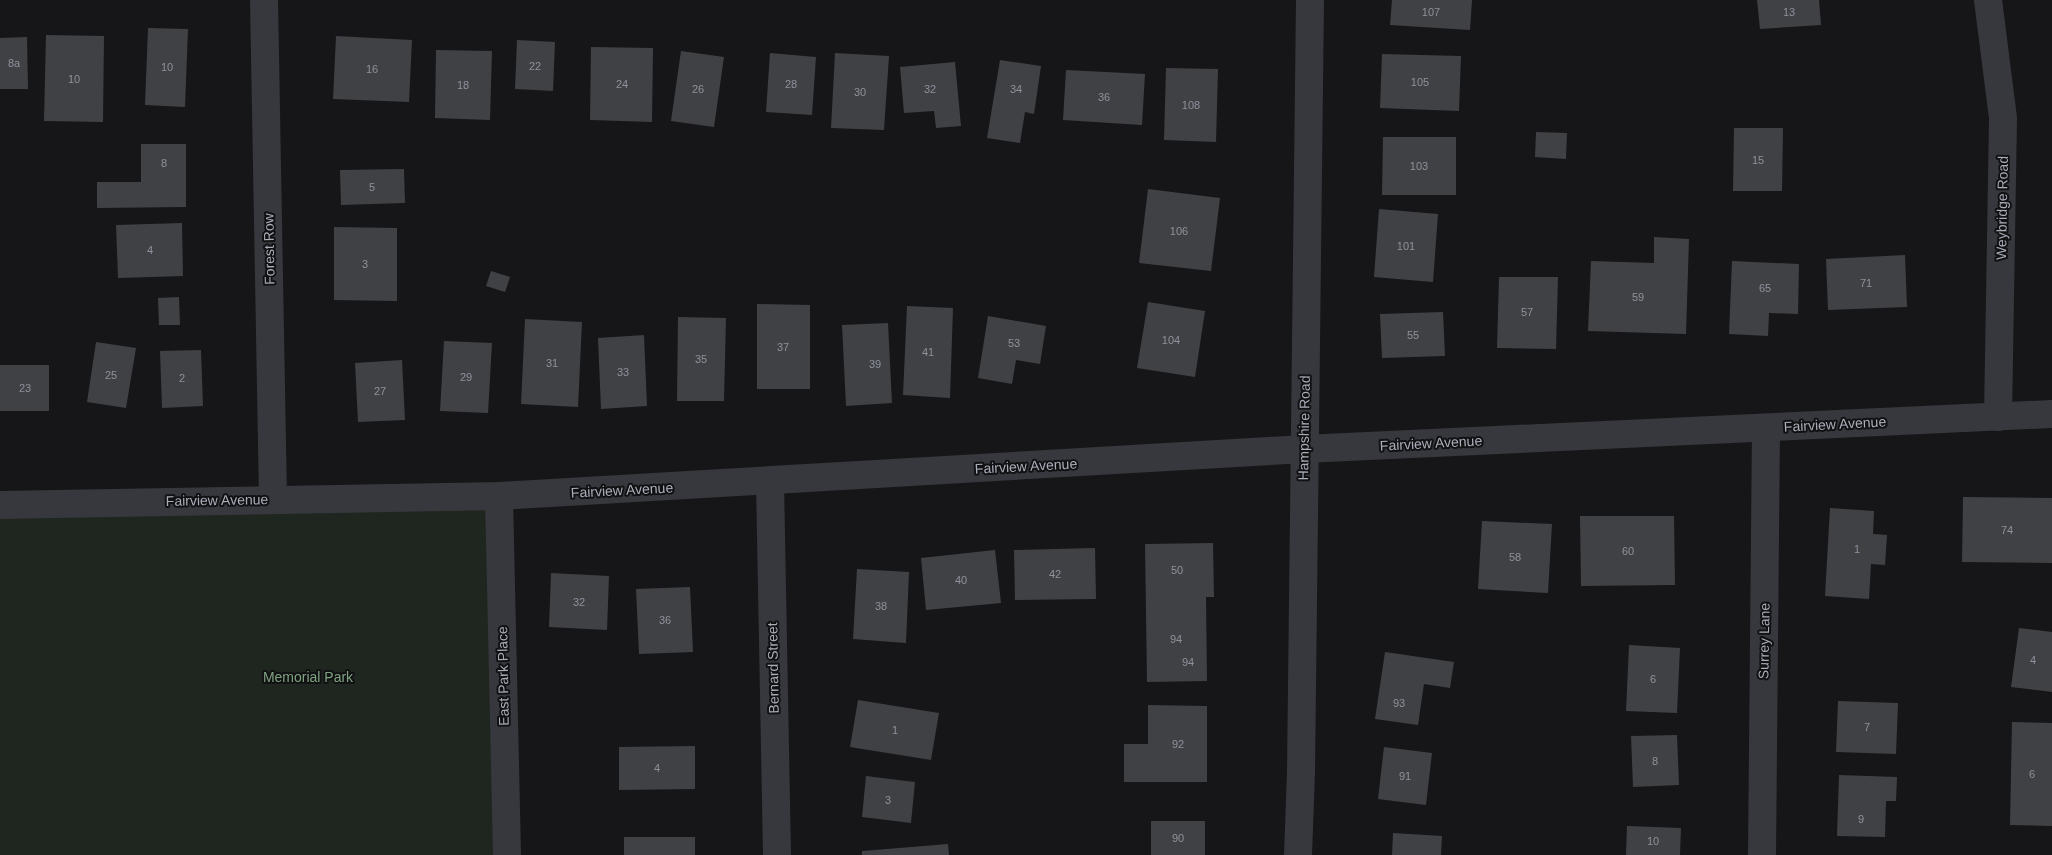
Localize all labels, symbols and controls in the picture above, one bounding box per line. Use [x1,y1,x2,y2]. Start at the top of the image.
house number: 107 [1422,6,1440,18]
house number: 13 [1783,6,1795,18]
house number: 8a [8,57,21,69]
house number: 22 [529,60,541,72]
house number: 10 [161,61,173,73]
house number: 16 [366,63,378,75]
house number: 10 [68,73,80,85]
house number: 105 [1411,76,1429,88]
house number: 24 [616,78,628,90]
house number: 28 [785,78,797,90]
house number: 18 [457,79,469,91]
house number: 26 [692,83,704,95]
house number: 32 [924,83,936,95]
house number: 34 [1010,83,1022,95]
house number: 30 [854,86,866,98]
house number: 36 [1098,91,1110,103]
house number: 108 [1182,99,1200,111]
house number: 15 [1752,154,1764,166]
street label: Weybridge Road [1993,156,2011,260]
house number: 8 [161,157,167,169]
house number: 103 [1410,160,1428,172]
house number: 5 [369,181,375,193]
street label: Forest Row [260,212,278,285]
house number: 106 [1170,225,1188,237]
house number: 101 [1397,240,1415,252]
house number: 4 [147,244,153,256]
house number: 3 [362,258,368,270]
house number: 71 [1860,277,1872,289]
house number: 65 [1759,282,1771,294]
house number: 59 [1632,291,1644,303]
house number: 57 [1521,306,1533,318]
house number: 55 [1407,329,1419,341]
house number: 104 [1162,334,1180,346]
house number: 53 [1008,337,1020,349]
house number: 37 [777,341,789,353]
house number: 41 [922,346,934,358]
house number: 35 [695,353,707,365]
house number: 31 [546,357,558,369]
house number: 39 [869,358,881,370]
house number: 33 [617,366,629,378]
house number: 25 [105,369,117,381]
house number: 29 [460,371,472,383]
house number: 2 [179,372,185,384]
street label: Hampshire Road [1295,375,1313,481]
house number: 23 [19,382,31,394]
house number: 27 [374,385,386,397]
street label: Fairview Avenue [1783,413,1887,435]
street label: Fairview Avenue [1379,432,1483,454]
street label: Fairview Avenue [974,455,1078,477]
street label: Fairview Avenue [570,479,674,501]
street label: Fairview Avenue [166,491,269,509]
house number: 74 [2001,524,2013,536]
house number: 1 [1854,543,1860,555]
house number: 60 [1622,545,1634,557]
house number: 58 [1509,551,1521,563]
house number: 50 [1171,564,1183,576]
house number: 42 [1049,568,1061,580]
house number: 40 [955,574,967,586]
house number: 32 [573,596,585,608]
house number: 38 [875,600,887,612]
street label: Surrey Lane [1755,603,1773,679]
house number: 36 [659,614,671,626]
street label: Bernard Street [764,622,782,714]
street label: East Park Place [494,626,512,726]
house number: 94 [1170,633,1182,645]
house number: 4 [2030,654,2036,666]
house number: 94 [1182,656,1194,668]
park label: Memorial Park [263,669,354,685]
house number: 6 [1650,673,1656,685]
house number: 93 [1393,697,1405,709]
house number: 7 [1864,721,1870,733]
house number: 1 [892,724,898,736]
house number: 92 [1172,738,1184,750]
house number: 8 [1652,755,1658,767]
house number: 4 [654,762,660,774]
house number: 6 [2029,768,2035,780]
house number: 91 [1399,770,1411,782]
house number: 3 [885,794,891,806]
house number: 9 [1858,813,1864,825]
house number: 90 [1172,832,1184,844]
house number: 10 [1647,835,1659,847]

